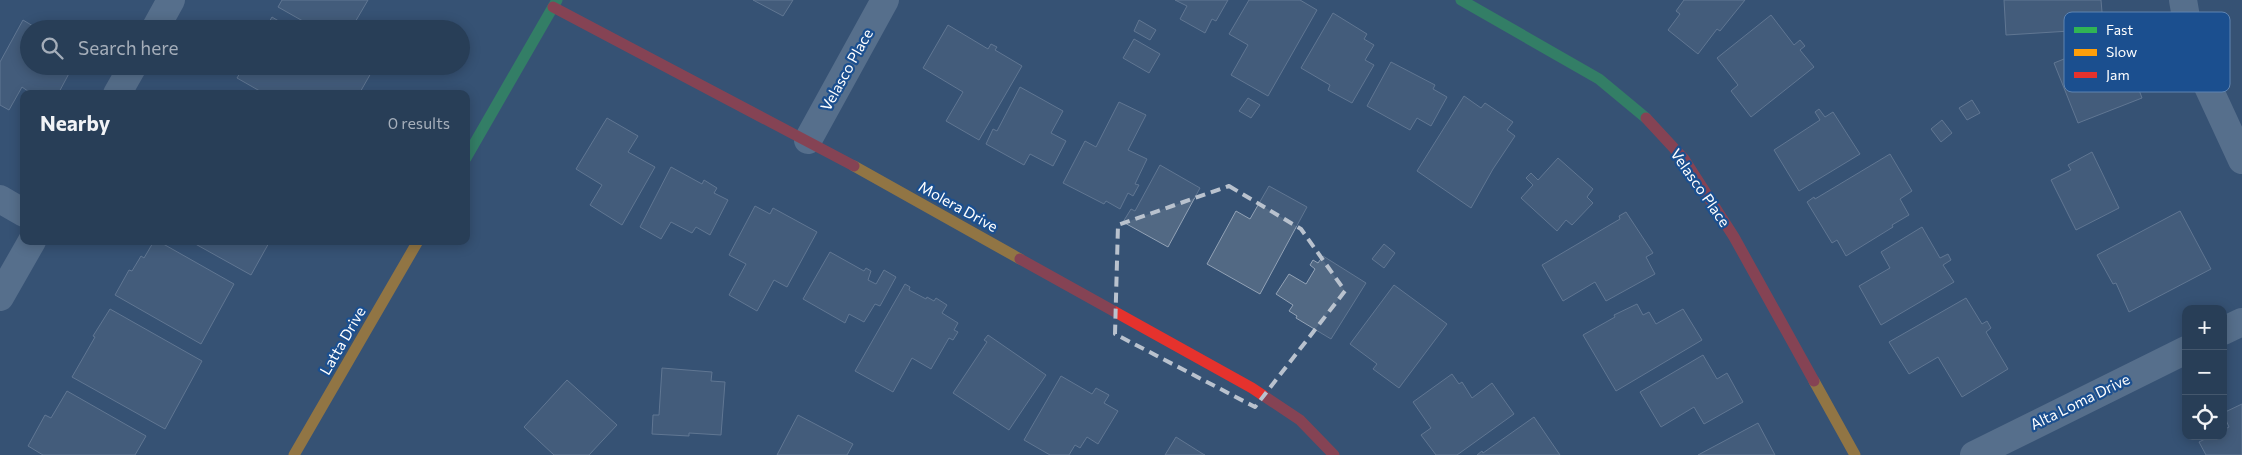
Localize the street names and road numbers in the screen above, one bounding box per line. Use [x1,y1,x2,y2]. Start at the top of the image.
street label: Velasco Place [816,25,876,114]
street label: Velasco Place [1667,145,1734,230]
street label: Molera Drive [916,177,1001,235]
street label: Latta Drive [315,303,369,378]
street label: Alta Loma Drive [2027,369,2132,433]

